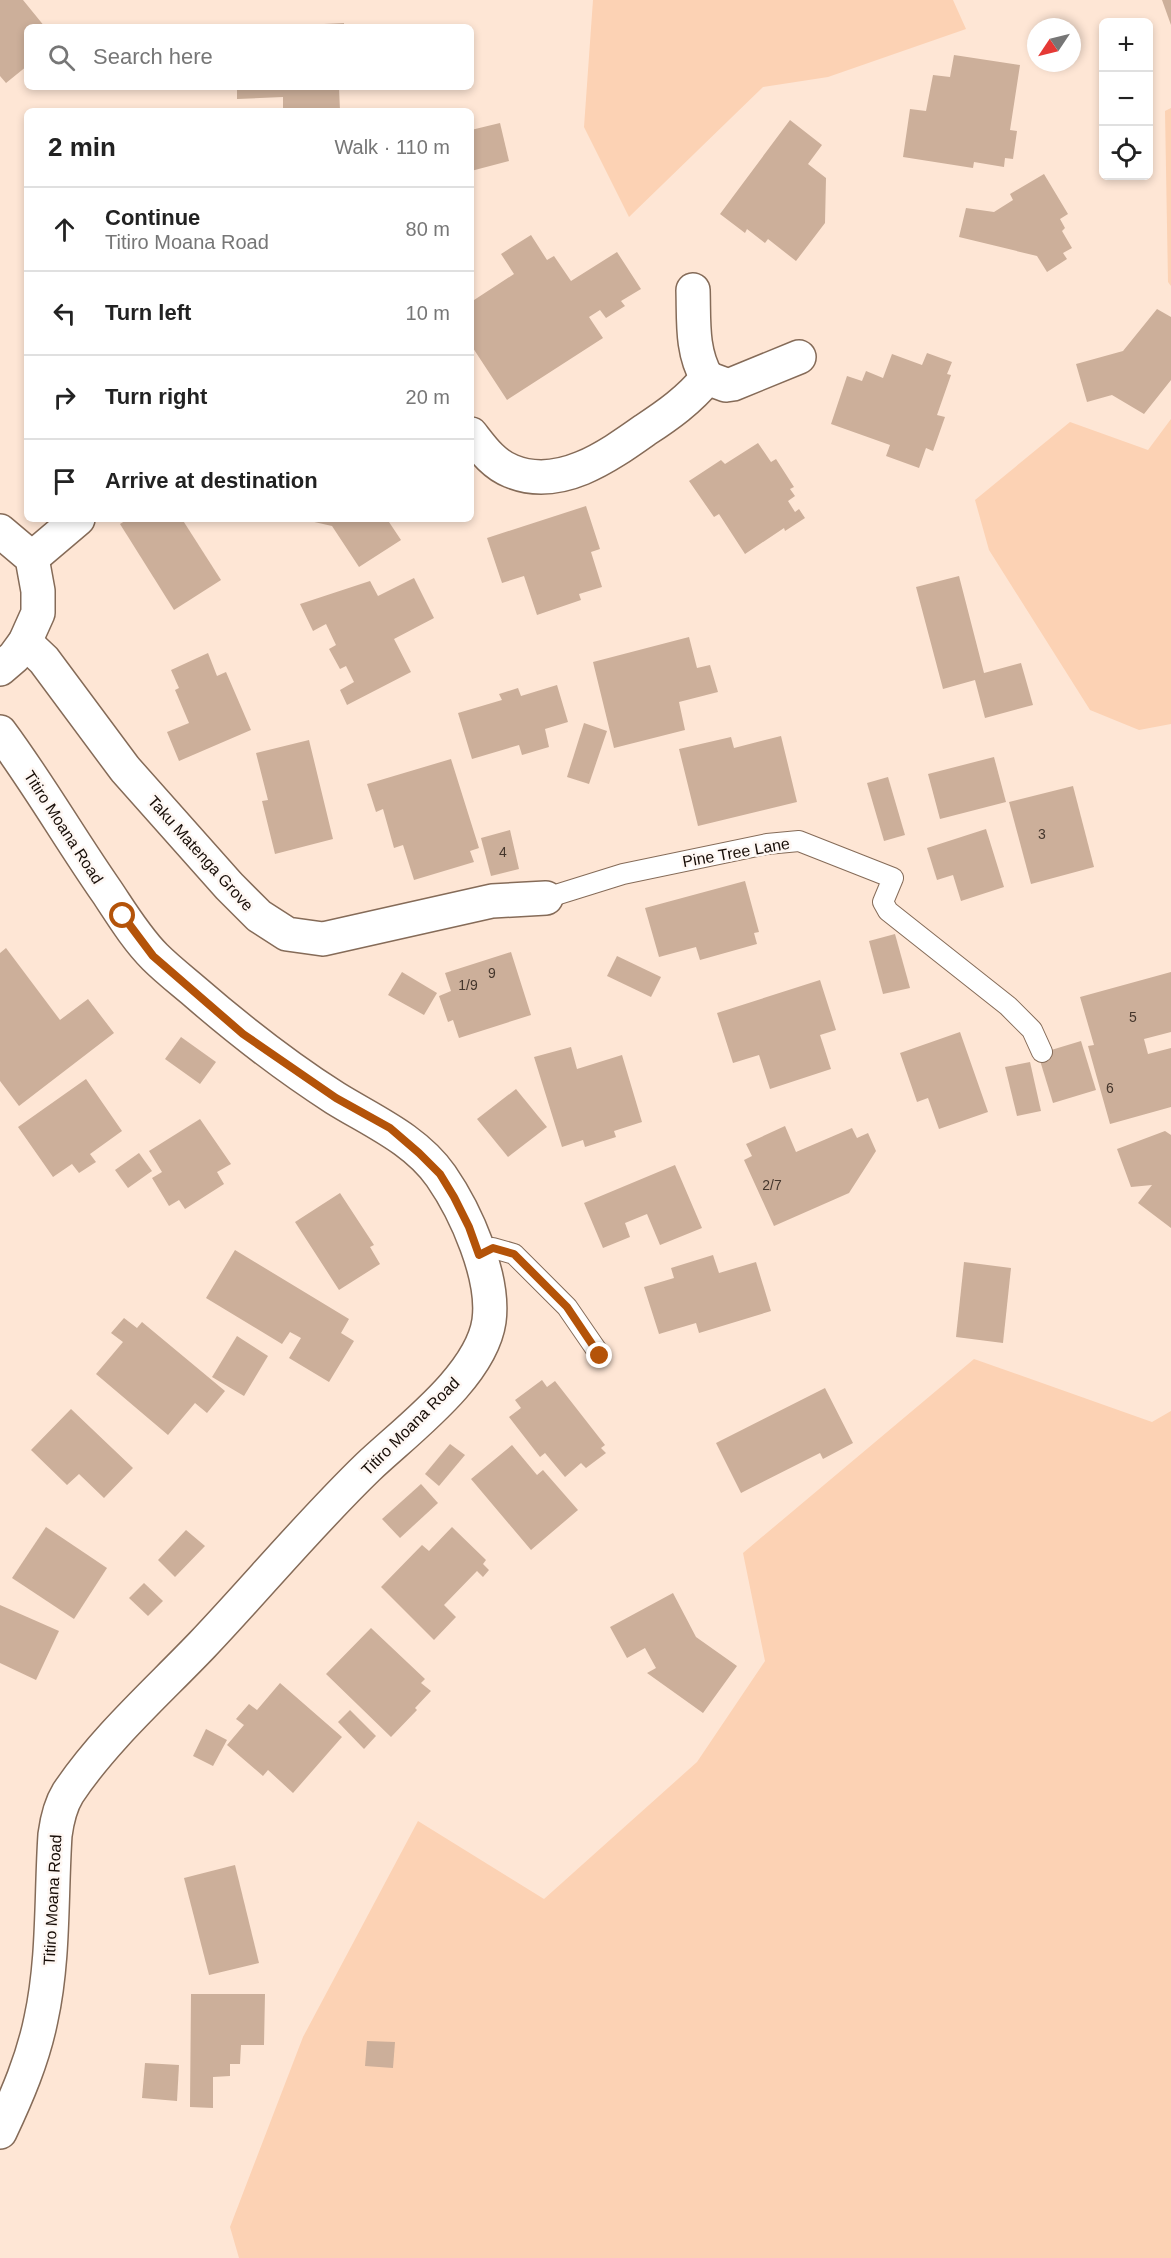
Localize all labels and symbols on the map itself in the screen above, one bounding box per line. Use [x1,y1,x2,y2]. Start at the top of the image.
north arrow [1027,18,1081,72]
street label: Titiro Moana Road [21,768,106,887]
street label: Taku Matenga Grove [145,792,257,914]
house number: 3 [1038,826,1046,842]
street label: Pine Tree Lane [681,835,791,870]
house number: 4 [499,844,507,860]
route start [109,902,135,928]
house number: 9 [488,965,496,981]
house number: 1/9 [458,977,478,993]
house number: 5 [1129,1009,1137,1025]
house number: 6 [1106,1080,1114,1096]
house number: 2/7 [762,1177,782,1193]
route end [586,1342,612,1368]
street label: Titiro Moana Road [358,1374,463,1479]
street label: Titiro Moana Road [41,1834,64,1966]

